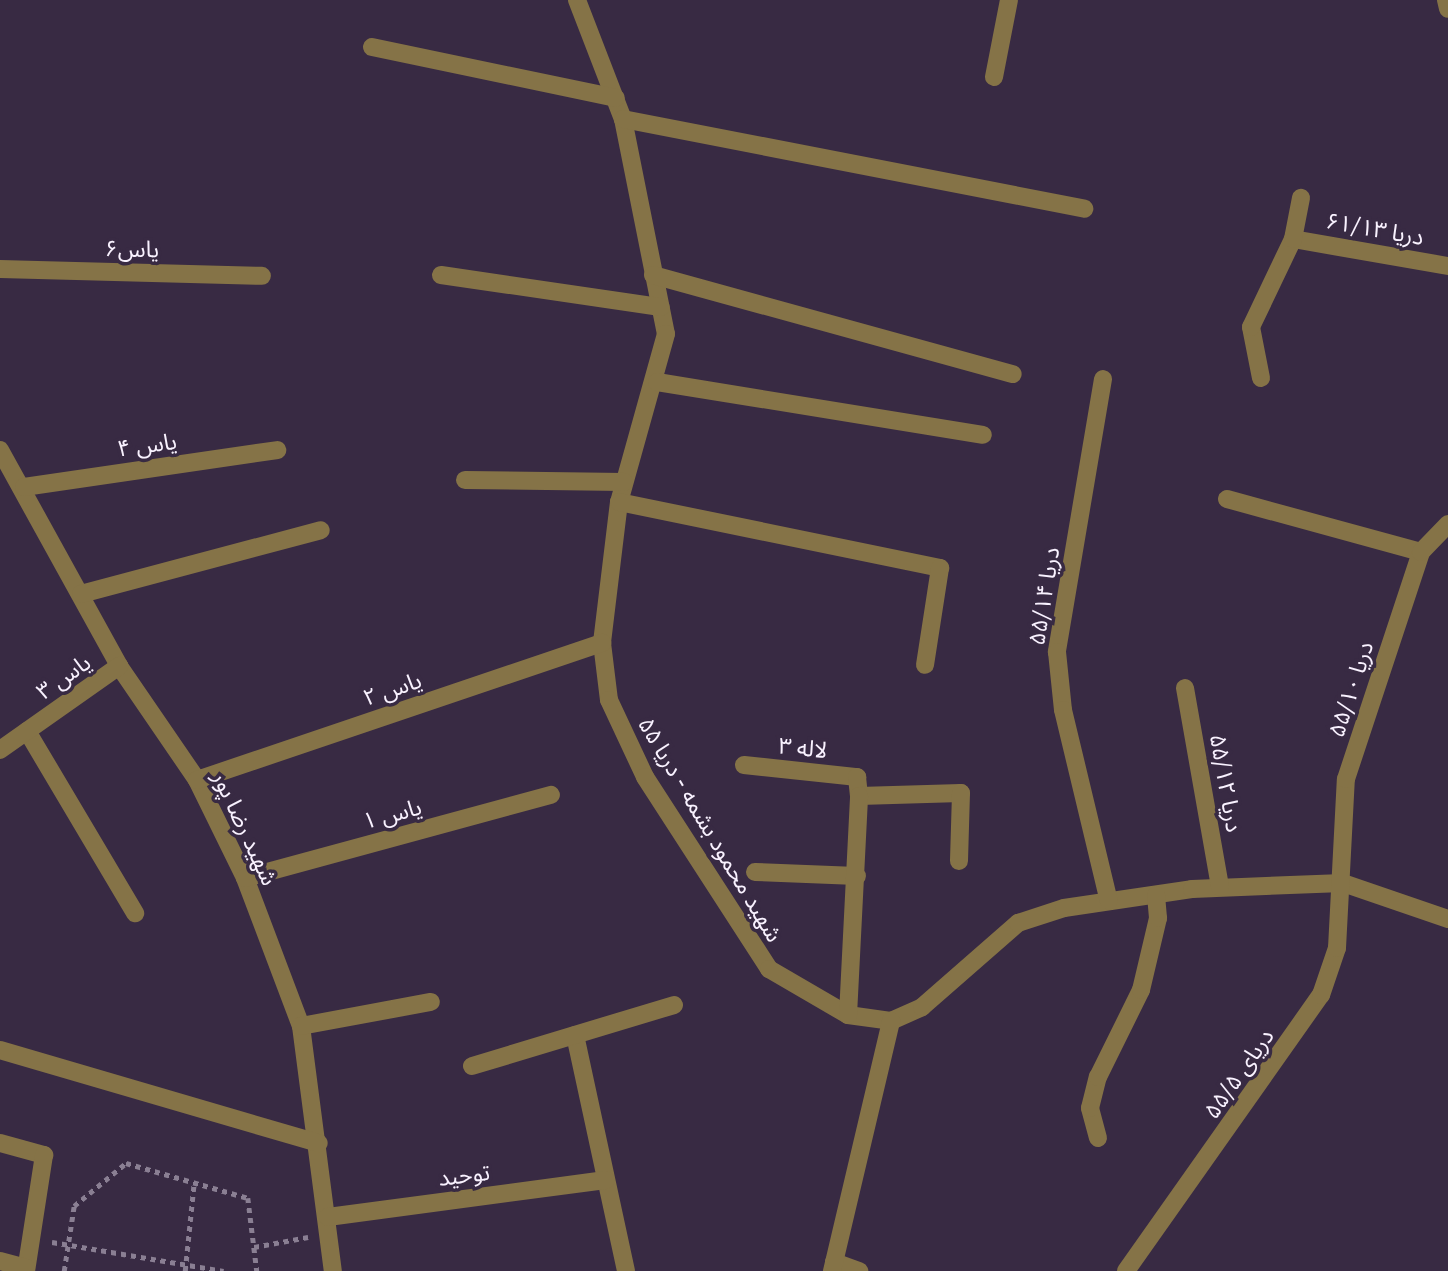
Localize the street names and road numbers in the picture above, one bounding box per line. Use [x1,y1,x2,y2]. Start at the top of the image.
street label: دریا ۶۱/۱۳ [1324,206,1426,250]
street label: یاس۶ [104,234,160,262]
street label: یاس ۴ [115,426,179,462]
street label: دریا ۵۵/۱۴ [1022,545,1064,647]
street label: دریا ۵۵/۱۰ [1322,638,1378,740]
street label: یاس ۳ [31,647,95,705]
street label: یاس ۲ [359,665,425,711]
street label: شهید محمود بشمه - دریا ۵۵ [633,712,789,946]
street label: لاله ۳ [777,731,829,763]
street label: دریا ۵۵/۱۲ [1205,732,1249,834]
street label: شهید رضا پور [208,767,284,889]
street label: یاس ۱ [359,792,425,834]
street label: دریای ۵۵/۵ [1197,1023,1279,1123]
street label: توحید [436,1157,492,1191]

